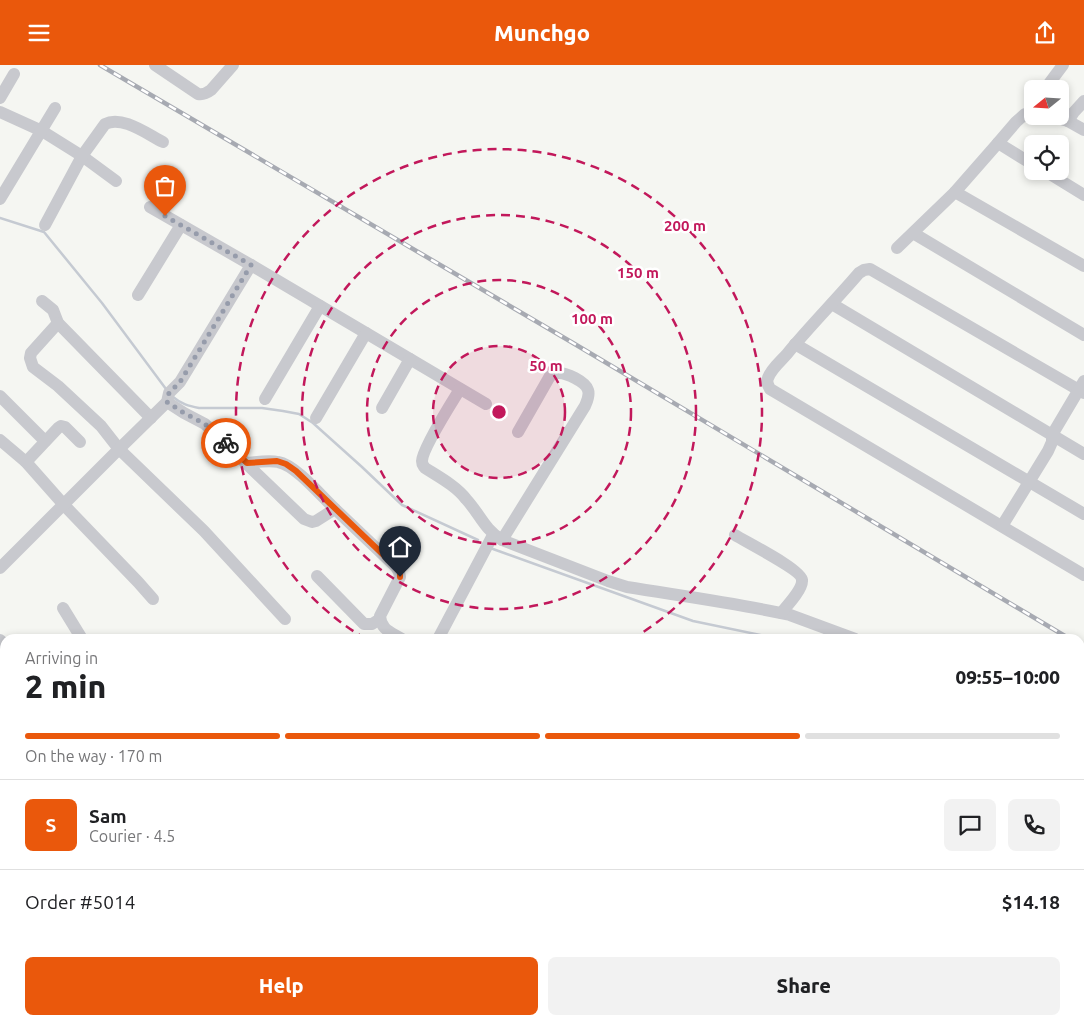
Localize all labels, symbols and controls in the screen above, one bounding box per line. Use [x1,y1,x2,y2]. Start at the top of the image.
icon: menu [25,19,53,47]
icon: share [1031,19,1059,47]
text: Munchgo [494,20,590,45]
north arrow [1024,80,1069,125]
map controls [1024,80,1069,180]
button: locate [1024,135,1069,180]
pin [144,165,186,216]
icon: bag [151,172,179,200]
text: 200 m [664,217,706,234]
text: 150 m [617,264,659,281]
text: 100 m [571,310,613,327]
text: 50 m [529,357,563,374]
centre of rings [490,403,508,421]
courier [201,418,251,468]
icon: bike [212,429,240,457]
pin [379,526,421,577]
icon: home [386,533,414,561]
text: Arriving in [25,649,98,667]
text: 09:55–10:00 [955,666,1060,688]
text: 2 min [25,668,106,704]
text: On the way · 170 m [25,747,162,765]
button: chat [944,799,996,851]
button: phone [1008,799,1060,851]
text: Sam [89,805,127,827]
text: S [46,814,56,836]
text: Courier · 4.5 [89,827,175,845]
text: Order #5014 [25,891,135,913]
text: $14.18 [1002,891,1060,913]
button: Help [25,957,538,1015]
button: Share [548,957,1060,1015]

